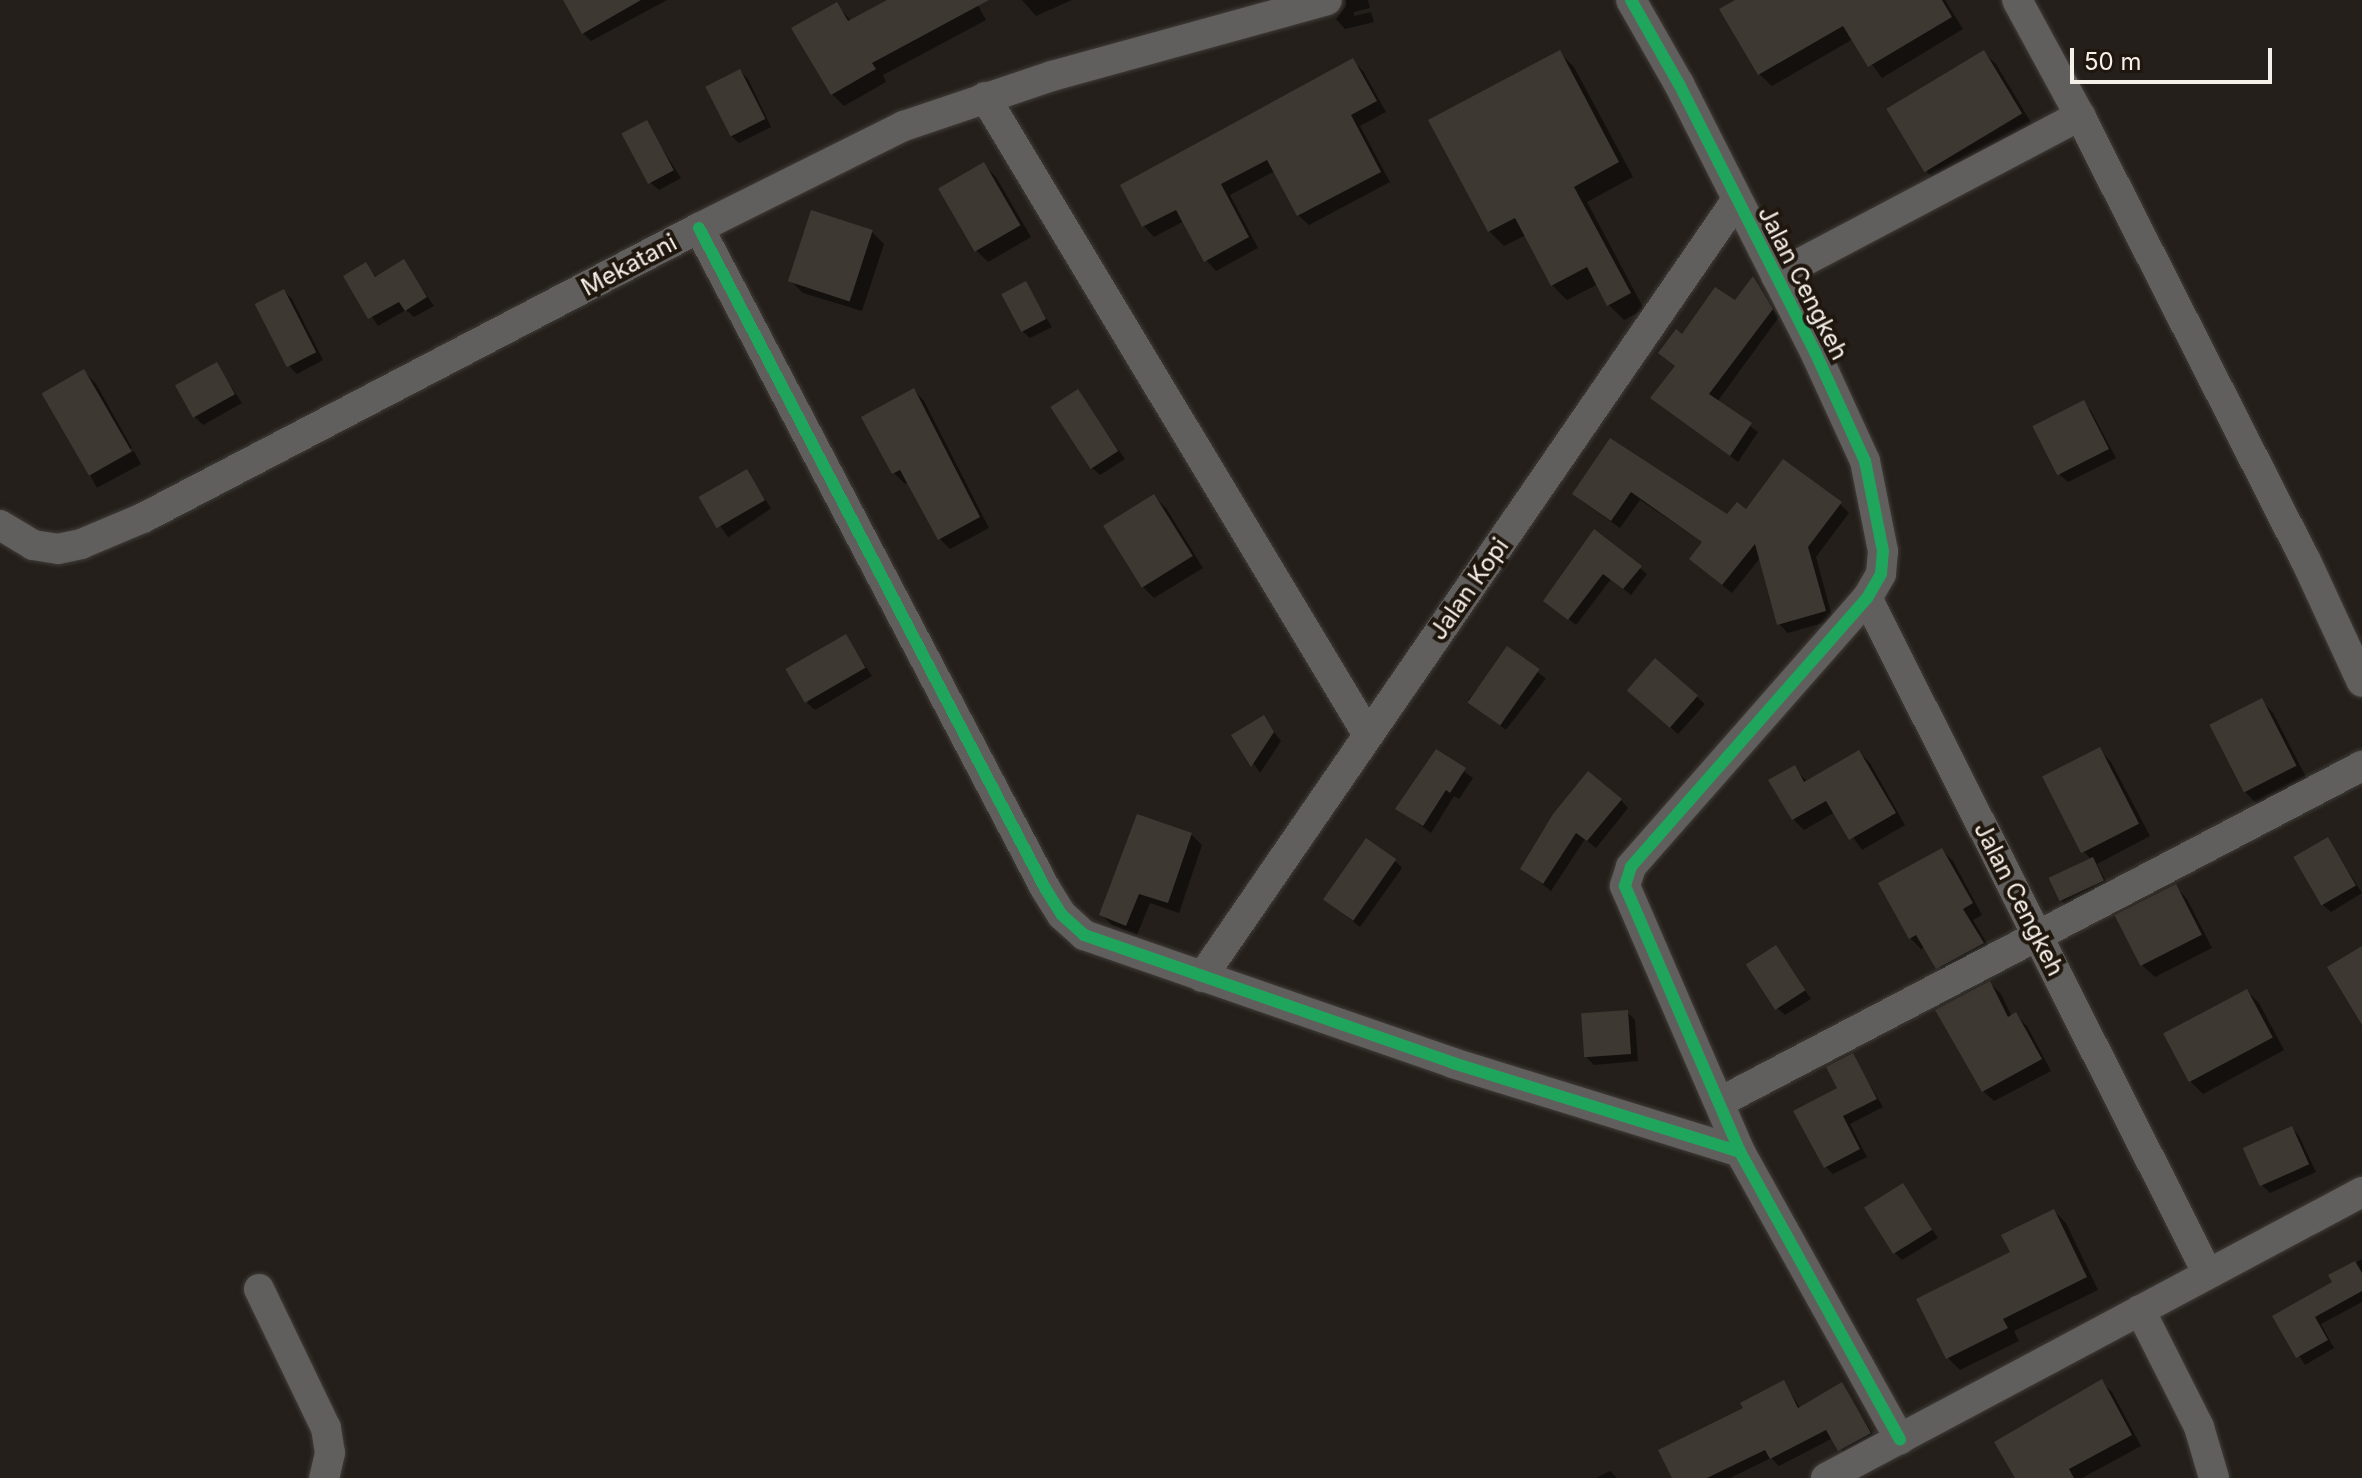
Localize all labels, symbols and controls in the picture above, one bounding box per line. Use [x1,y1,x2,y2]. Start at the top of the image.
scale bar [2074,32,2276,82]
text: 50 m [2084,47,2142,76]
street label: Jalan Cengkeh [1752,201,1854,365]
street label: Mekatani [576,228,682,302]
street label: Jalan Kopi [1424,533,1514,645]
street label: Jalan Cengkeh [1968,817,2070,981]

